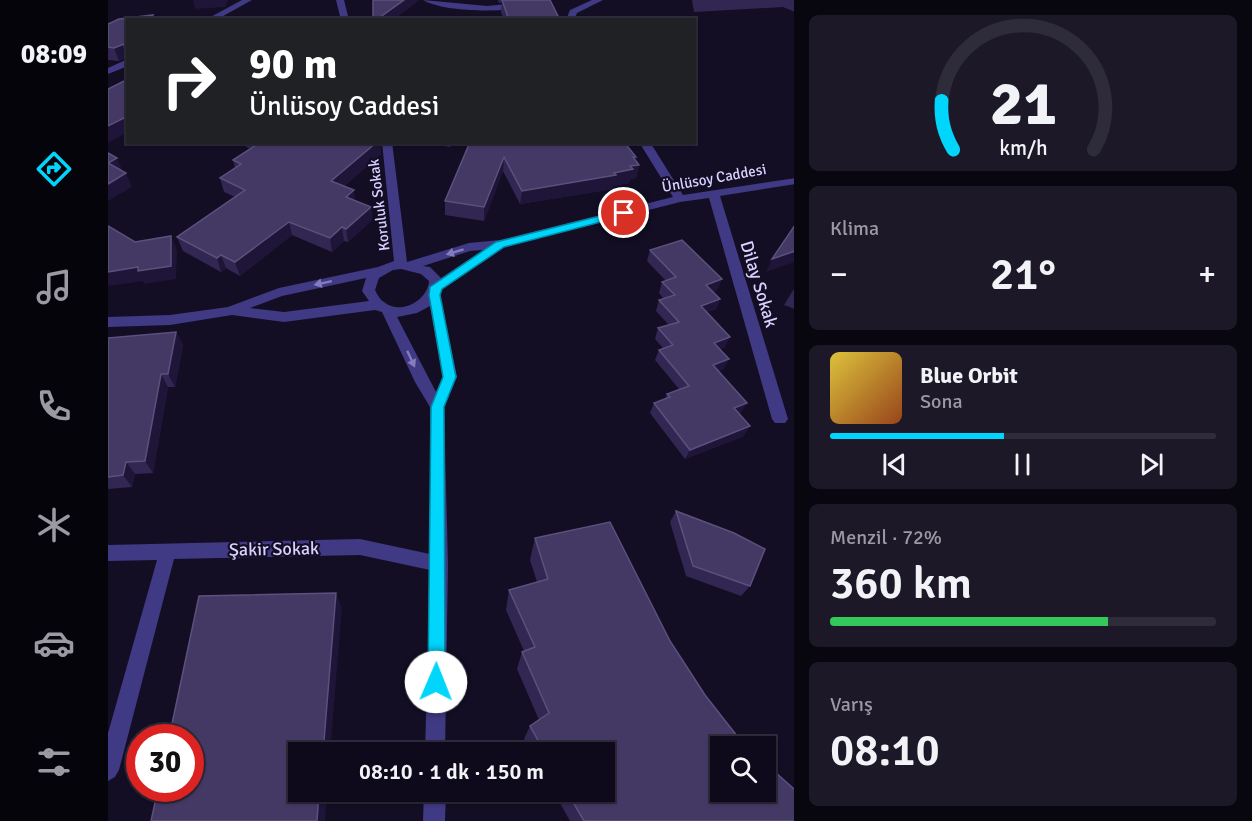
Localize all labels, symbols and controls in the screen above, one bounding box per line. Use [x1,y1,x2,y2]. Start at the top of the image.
text: 08:09 [21,38,87,71]
text: 90 m [249,39,338,90]
icon: right [150,42,228,120]
text: 21 [989,65,1057,142]
text: Ünlüsoy Caddesi [249,90,439,123]
text: km/h [999,135,1047,161]
icon: directions [33,148,75,190]
street label: Koruluk Sokak [364,158,394,252]
street label: Ünlüsoy Caddesi [660,160,768,196]
pin [598,187,649,238]
icon: arrive [607,196,640,229]
text: Klima [830,216,879,241]
street label: Dilay Sokak [735,238,783,330]
one-way arrow [446,247,464,257]
text: 21° [990,247,1056,302]
text: − [830,254,848,295]
text: + [1198,254,1216,295]
icon: music [33,266,75,308]
one-way arrow [314,278,333,288]
one-way arrow [406,351,415,368]
text: Blue Orbit [920,362,1018,389]
icon: phone [33,385,75,427]
text: Sona [920,389,963,414]
icon: previous [878,448,911,481]
icon: pause [1006,448,1039,481]
icon: next [1135,448,1168,481]
icon: climate [33,504,75,546]
text: Menzil · 72% [830,525,942,550]
street label: Şakir Sokak [229,537,319,561]
text: 360 km [830,556,972,611]
icon: car [33,622,75,664]
position arrow [404,650,468,714]
text: Varış [830,692,873,717]
text: 08:10 [830,723,940,778]
speed limit sign: 30 [126,724,204,802]
map controls [710,736,776,802]
button: search [710,736,776,802]
icon: filters [33,741,75,783]
text: 08:10 · 1 dk · 150 m [359,758,544,785]

